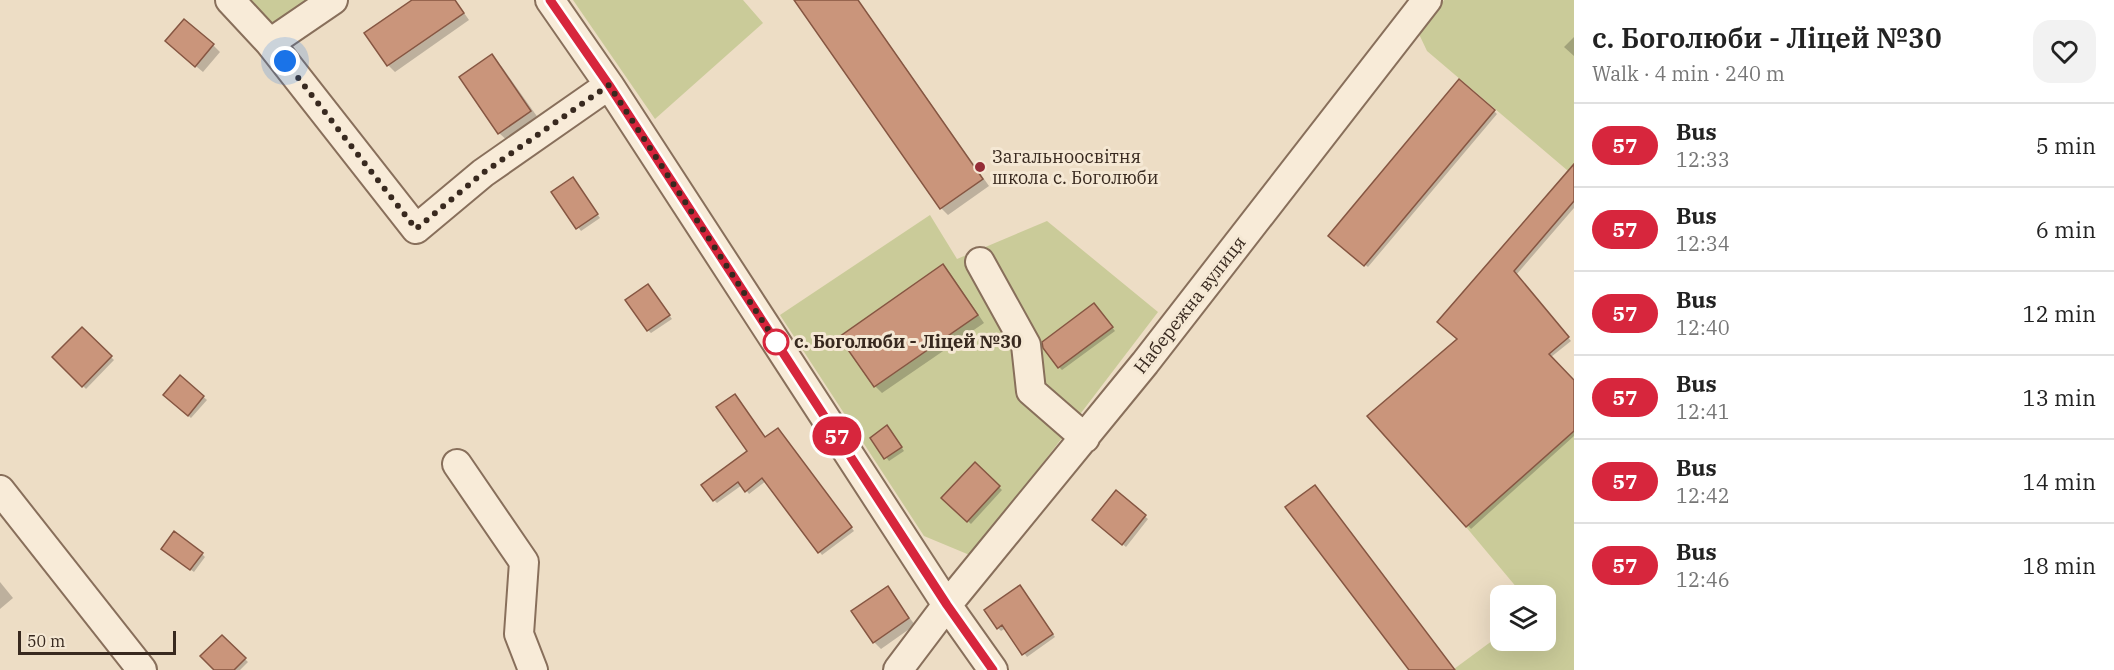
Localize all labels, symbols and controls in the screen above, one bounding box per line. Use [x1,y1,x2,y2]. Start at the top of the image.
text: с. Боголюби - Ліцей №30 [1592,19,1942,56]
button: heart [2033,20,2096,83]
your location [270,46,300,76]
text: Walk · 4 min · 240 m [1592,60,1785,87]
text: Bus [1676,117,1717,146]
text: 57 [1612,131,1638,159]
text: 5 min [2036,131,2096,160]
place label: Загальноосвітня школа с. Боголюби [992,145,1159,189]
text: 12:33 [1676,146,1730,173]
marker: Загальноосвітня школа с. Боголюби [973,160,987,174]
text: Bus [1676,201,1717,230]
text: 57 [1612,215,1638,243]
text: 6 min [2036,215,2096,244]
text: 12:34 [1676,230,1730,257]
street label: Набережна вулиця [1129,231,1251,378]
text: Bus [1676,285,1717,314]
text: 57 [1612,299,1638,327]
text: 12 min [2023,299,2096,328]
text: 12:40 [1676,314,1730,341]
marker: с. Боголюби - Ліцей №30 [763,329,789,355]
place label: с. Боголюби - Ліцей №30 [794,330,1022,353]
text: Bus [1676,369,1717,398]
text: 57 [1612,383,1638,411]
text: 13 min [2023,383,2096,412]
text: 12:41 [1676,398,1730,425]
line badge: 57 [810,416,864,456]
text: 57 [824,422,850,450]
text: Bus [1676,453,1717,482]
text: 57 [1612,467,1638,495]
text: 14 min [2023,467,2096,496]
text: 12:42 [1676,482,1730,509]
text: Bus [1676,537,1717,566]
text: 57 [1612,551,1638,579]
text: 18 min [2023,551,2096,580]
text: 12:46 [1676,566,1730,593]
map controls [1490,585,1556,651]
button: layers [1490,585,1556,651]
scale bar [18,628,176,656]
text: 50 m [27,631,65,651]

